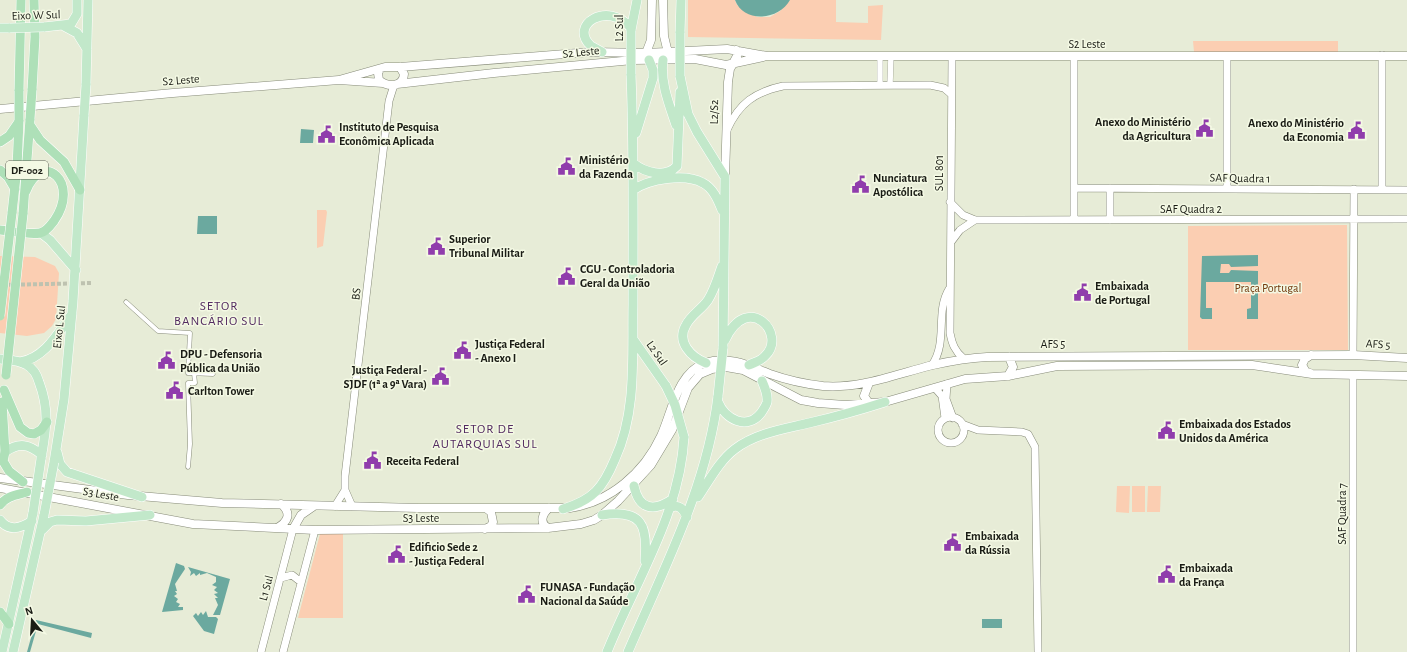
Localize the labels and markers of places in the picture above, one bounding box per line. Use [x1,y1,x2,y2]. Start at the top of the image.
place label: Anexo do Ministério da Agricultura [1095,116,1191,142]
place label: Anexo do Ministério da Economia [1248,117,1344,143]
public building icon: Anexo do Ministério da Agricultura [1194,119,1214,139]
public building icon: Anexo do Ministério da Economia [1347,120,1367,140]
place label: Instituto de Pesquisa Econômica Aplicada [339,121,439,147]
public building icon: Instituto de Pesquisa Econômica Aplicada [316,124,336,144]
place label: Ministério da Fazenda [579,154,633,180]
public building icon: Ministério da Fazenda [556,157,576,177]
place label: Nunciatura Apostólica [873,172,928,198]
public building icon: Nunciatura Apostólica [850,175,870,195]
place label: Superior Tribunal Militar [449,233,525,259]
public building icon: Superior Tribunal Militar [426,236,446,256]
place label: CGU - Controladoria Geral da União [580,263,675,289]
public building icon: CGU - Controladoria Geral da União [557,266,577,286]
place label: Embaixada de Portugal [1095,280,1150,306]
public building icon: Embaixada de Portugal [1072,283,1092,303]
place label: Justiça Federal - Anexo I [475,338,545,364]
public building icon: Justiça Federal - Anexo I [452,341,472,361]
place label: DPU - Defensoria Pública da União [180,348,262,374]
public building icon: DPU - Defensoria Pública da União [157,351,177,371]
place label: Justiça Federal - SJDF (1ª a 9ª Vara) [343,364,427,391]
public building icon: Justiça Federal - SJDF (1ª a 9ª Vara) [430,367,450,387]
public building icon: Carlton Tower [165,381,185,401]
place label: Carlton Tower [188,385,255,397]
place label: Embaixada dos Estados Unidos da América [1179,418,1291,444]
public building icon: Embaixada dos Estados Unidos da América [1156,421,1176,441]
public building icon: Receita Federal [363,451,383,471]
place label: Receita Federal [386,455,459,467]
place label: Embaixada da Rússia [965,530,1019,556]
public building icon: Embaixada da Rússia [942,533,962,553]
place label: Edificio Sede 2 - Justiça Federal [409,541,484,567]
public building icon: Edificio Sede 2 - Justiça Federal [386,544,406,564]
place label: Embaixada da França [1179,562,1233,588]
public building icon: Embaixada da França [1156,565,1176,585]
place label: FUNASA - Fundação Nacional da Saúde [540,581,635,607]
public building icon: FUNASA - Fundação Nacional da Saúde [517,584,537,604]

